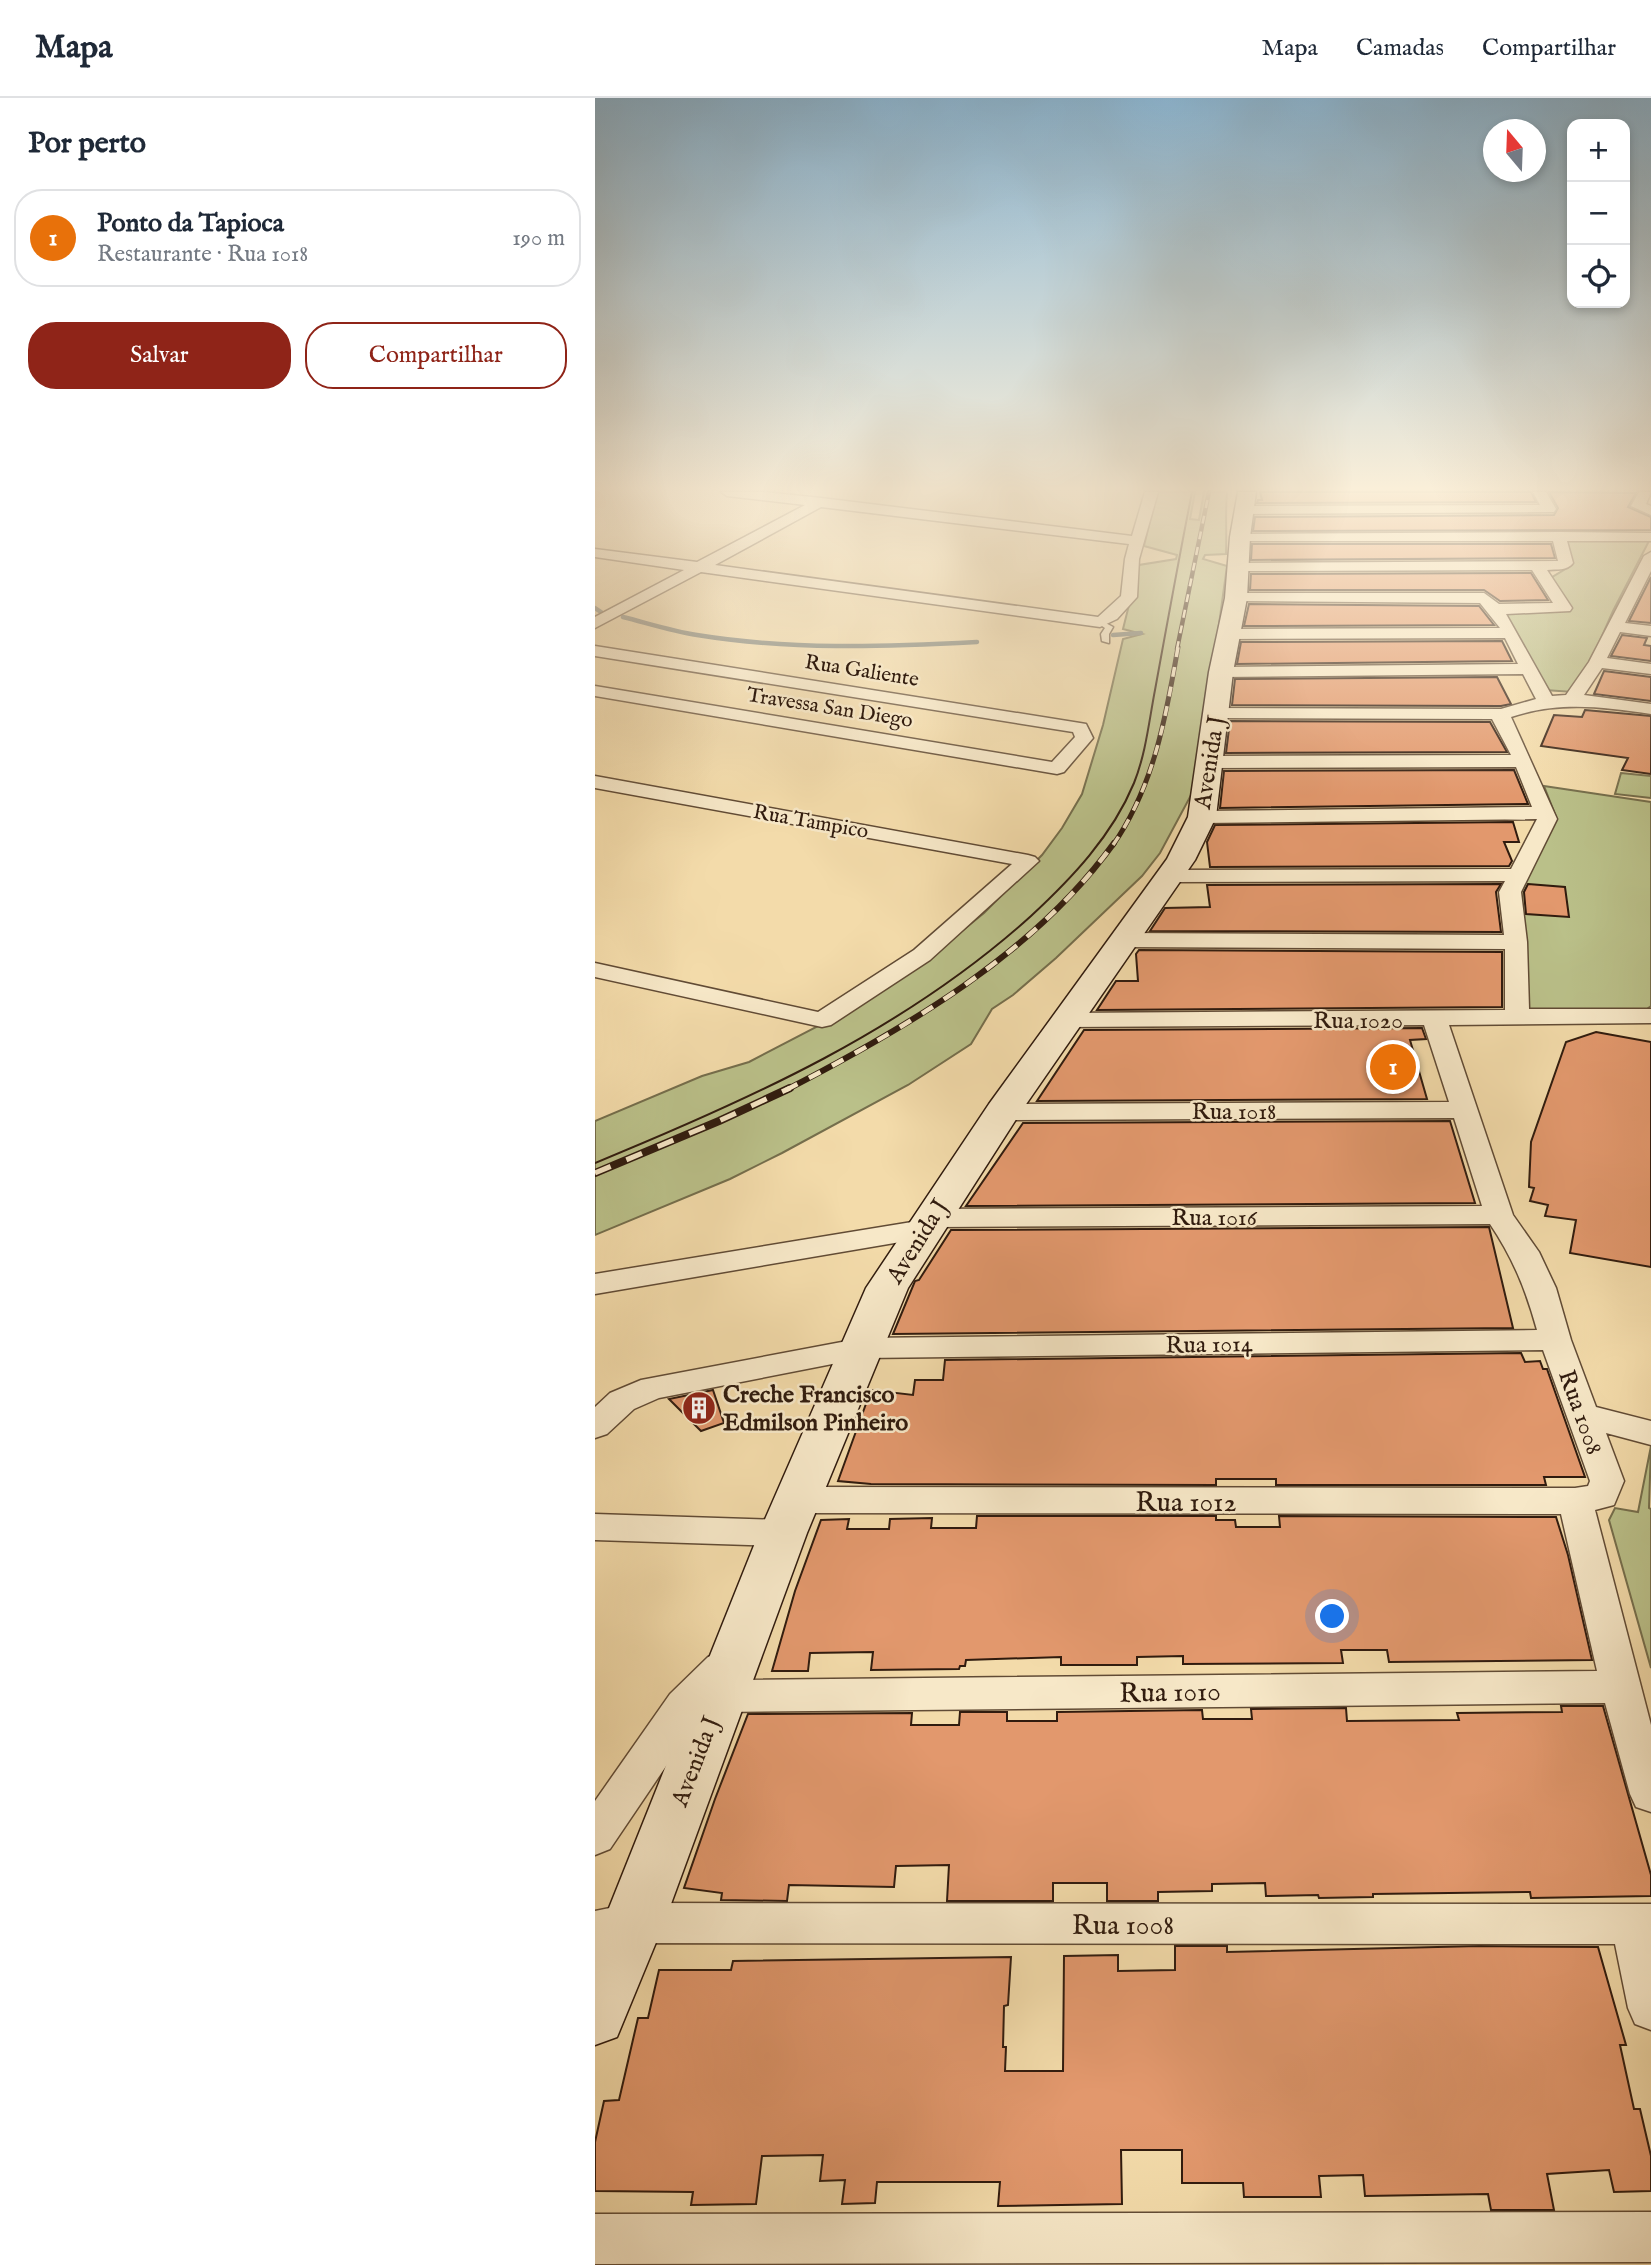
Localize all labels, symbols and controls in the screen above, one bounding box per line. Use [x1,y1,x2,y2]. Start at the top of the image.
text: Mapa [35,27,112,69]
text: Mapa [1262,33,1318,64]
text: Camadas [1356,33,1444,64]
text: Compartilhar [1482,33,1616,64]
north arrow [1483,119,1546,182]
map controls [1567,119,1630,308]
button: + [1567,119,1630,182]
text: Por perto [28,125,146,163]
button: − [1567,182,1630,245]
text: Ponto da Tapioca [97,207,284,240]
text: 1 [49,224,57,253]
text: 190 m [512,224,565,253]
text: Restaurante · Rua 1018 [97,240,308,269]
button: locate [1567,245,1630,308]
button: Salvar [28,322,291,389]
button: Compartilhar [305,322,567,389]
street label: Rua Galiente [803,649,921,694]
street label: Travessa San Diego [745,682,915,735]
street label: Avenida J [1188,713,1233,812]
street label: Rua Tampico [751,799,871,846]
street label: Rua 1020 [1313,1006,1403,1037]
pin: 1 [1370,1041,1416,1093]
street label: Rua 1018 [1191,1097,1277,1128]
street label: Avenida J [880,1193,957,1291]
street label: Rua 1016 [1171,1203,1258,1234]
street label: Rua 1014 [1165,1329,1253,1362]
street label: Rua 1008 [1550,1366,1609,1459]
place label: Creche Francisco Edmilson Pinheiro [723,1380,908,1439]
building icon: Creche Francisco Edmilson Pinheiro [680,1389,718,1427]
street label: Rua 1012 [1135,1486,1237,1521]
your location [1315,1599,1349,1633]
street label: Rua 1010 [1119,1675,1221,1712]
street label: Avenida J [665,1712,728,1812]
street label: Rua 1008 [1072,1909,1174,1944]

